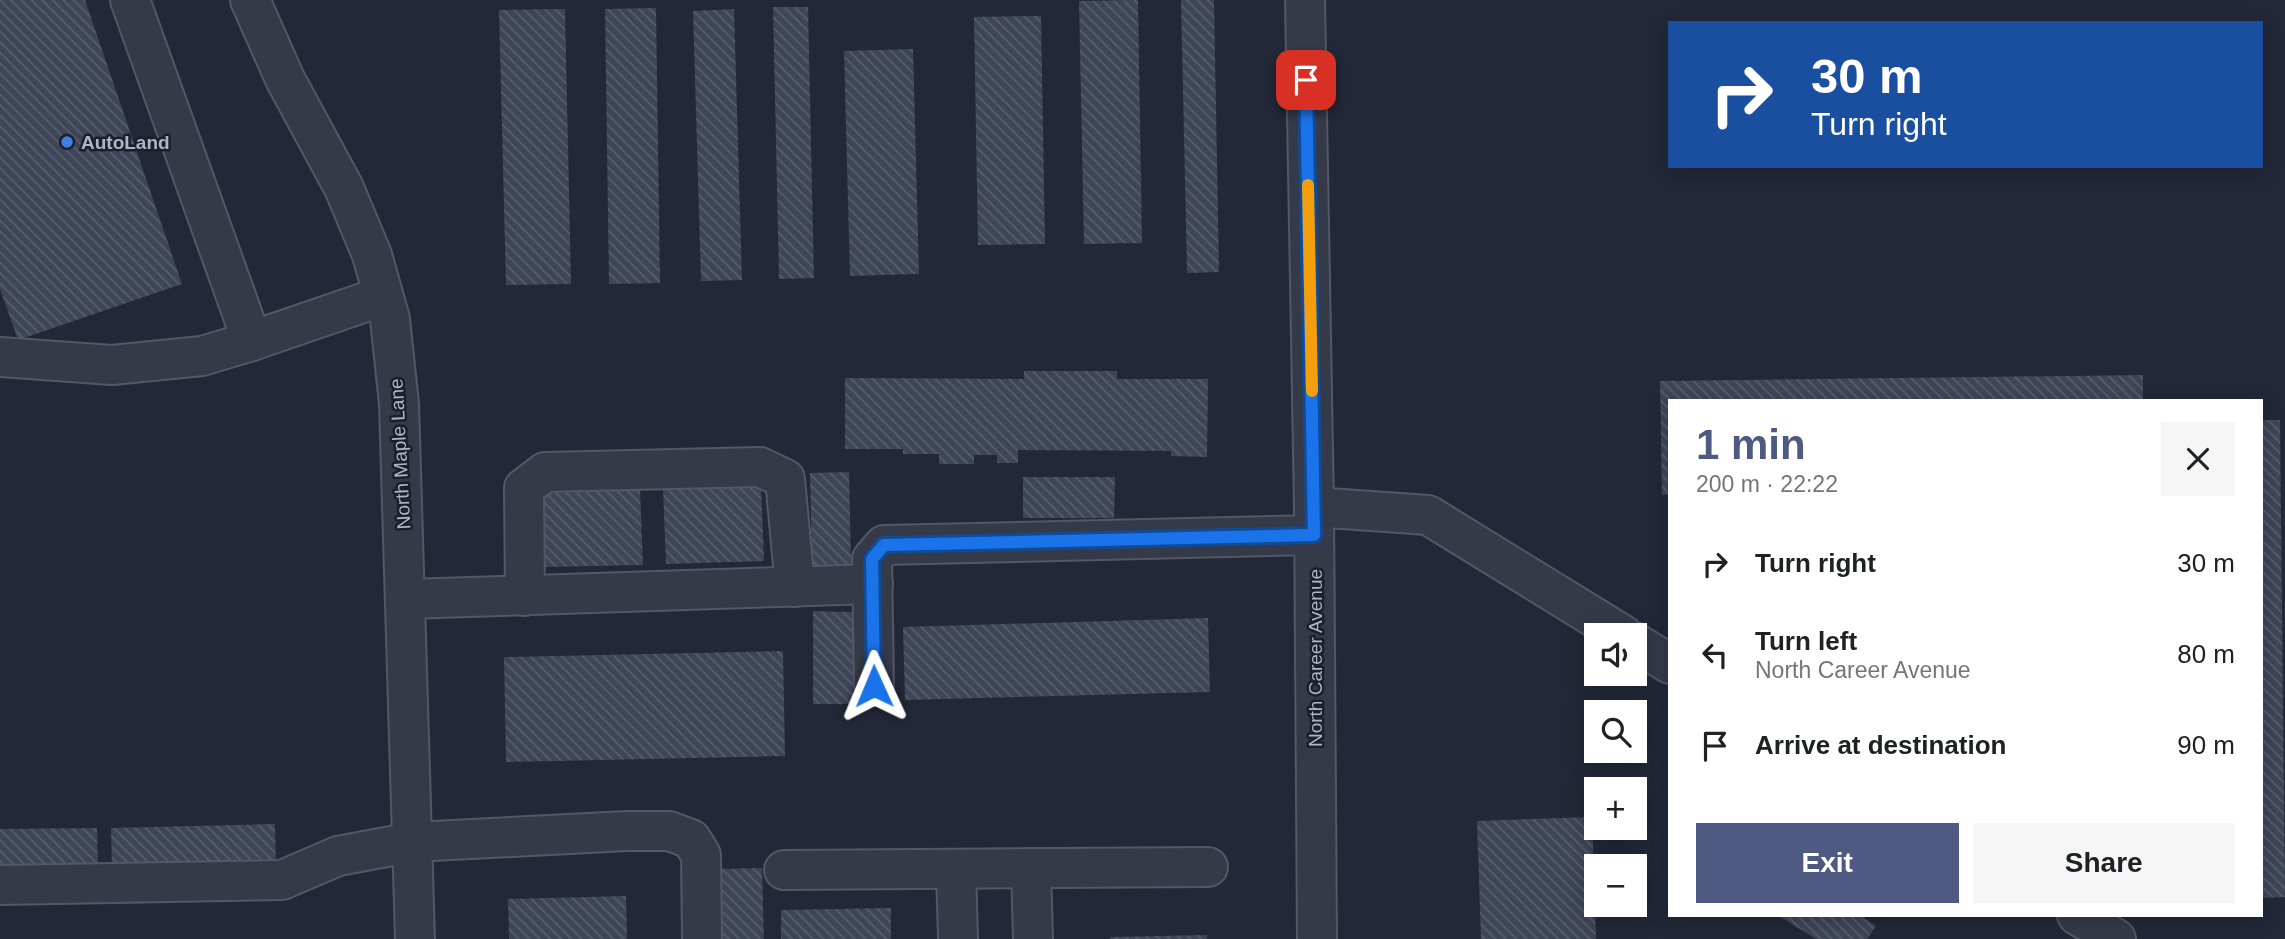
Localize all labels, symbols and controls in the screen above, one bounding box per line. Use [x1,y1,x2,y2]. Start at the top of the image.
icon: right [1696,49,1787,140]
text: 30 m [1811,49,1923,103]
pin [1276,50,1336,110]
icon: arrive [1287,61,1325,99]
text: Turn right [1811,106,1947,142]
place label: AutoLand [81,132,170,153]
marker: AutoLand [59,134,75,150]
street label: North Maple Lane [386,378,414,530]
text: 1 min [1696,421,1806,468]
button: close [2161,422,2235,496]
text: 200 m · 22:22 [1696,471,1838,497]
icon: right [1696,545,1734,583]
text: Turn right [1755,548,1876,578]
text: 30 m [2177,548,2235,578]
street label: North Career Avenue [1305,569,1326,747]
map controls [1584,623,1647,917]
button: sound [1584,623,1647,686]
text: Turn left [1755,626,1857,656]
icon: left [1696,636,1734,674]
text: 80 m [2177,639,2235,669]
position arrow [837,649,911,723]
text: North Career Avenue [1755,657,1971,683]
button: search [1584,700,1647,763]
icon: arrive [1696,727,1734,765]
text: Arrive at destination [1755,730,2006,760]
text: 90 m [2177,730,2235,760]
button: + [1584,777,1647,840]
button: Exit [1696,823,1959,903]
button: Share [1973,823,2235,903]
button: − [1584,854,1647,917]

